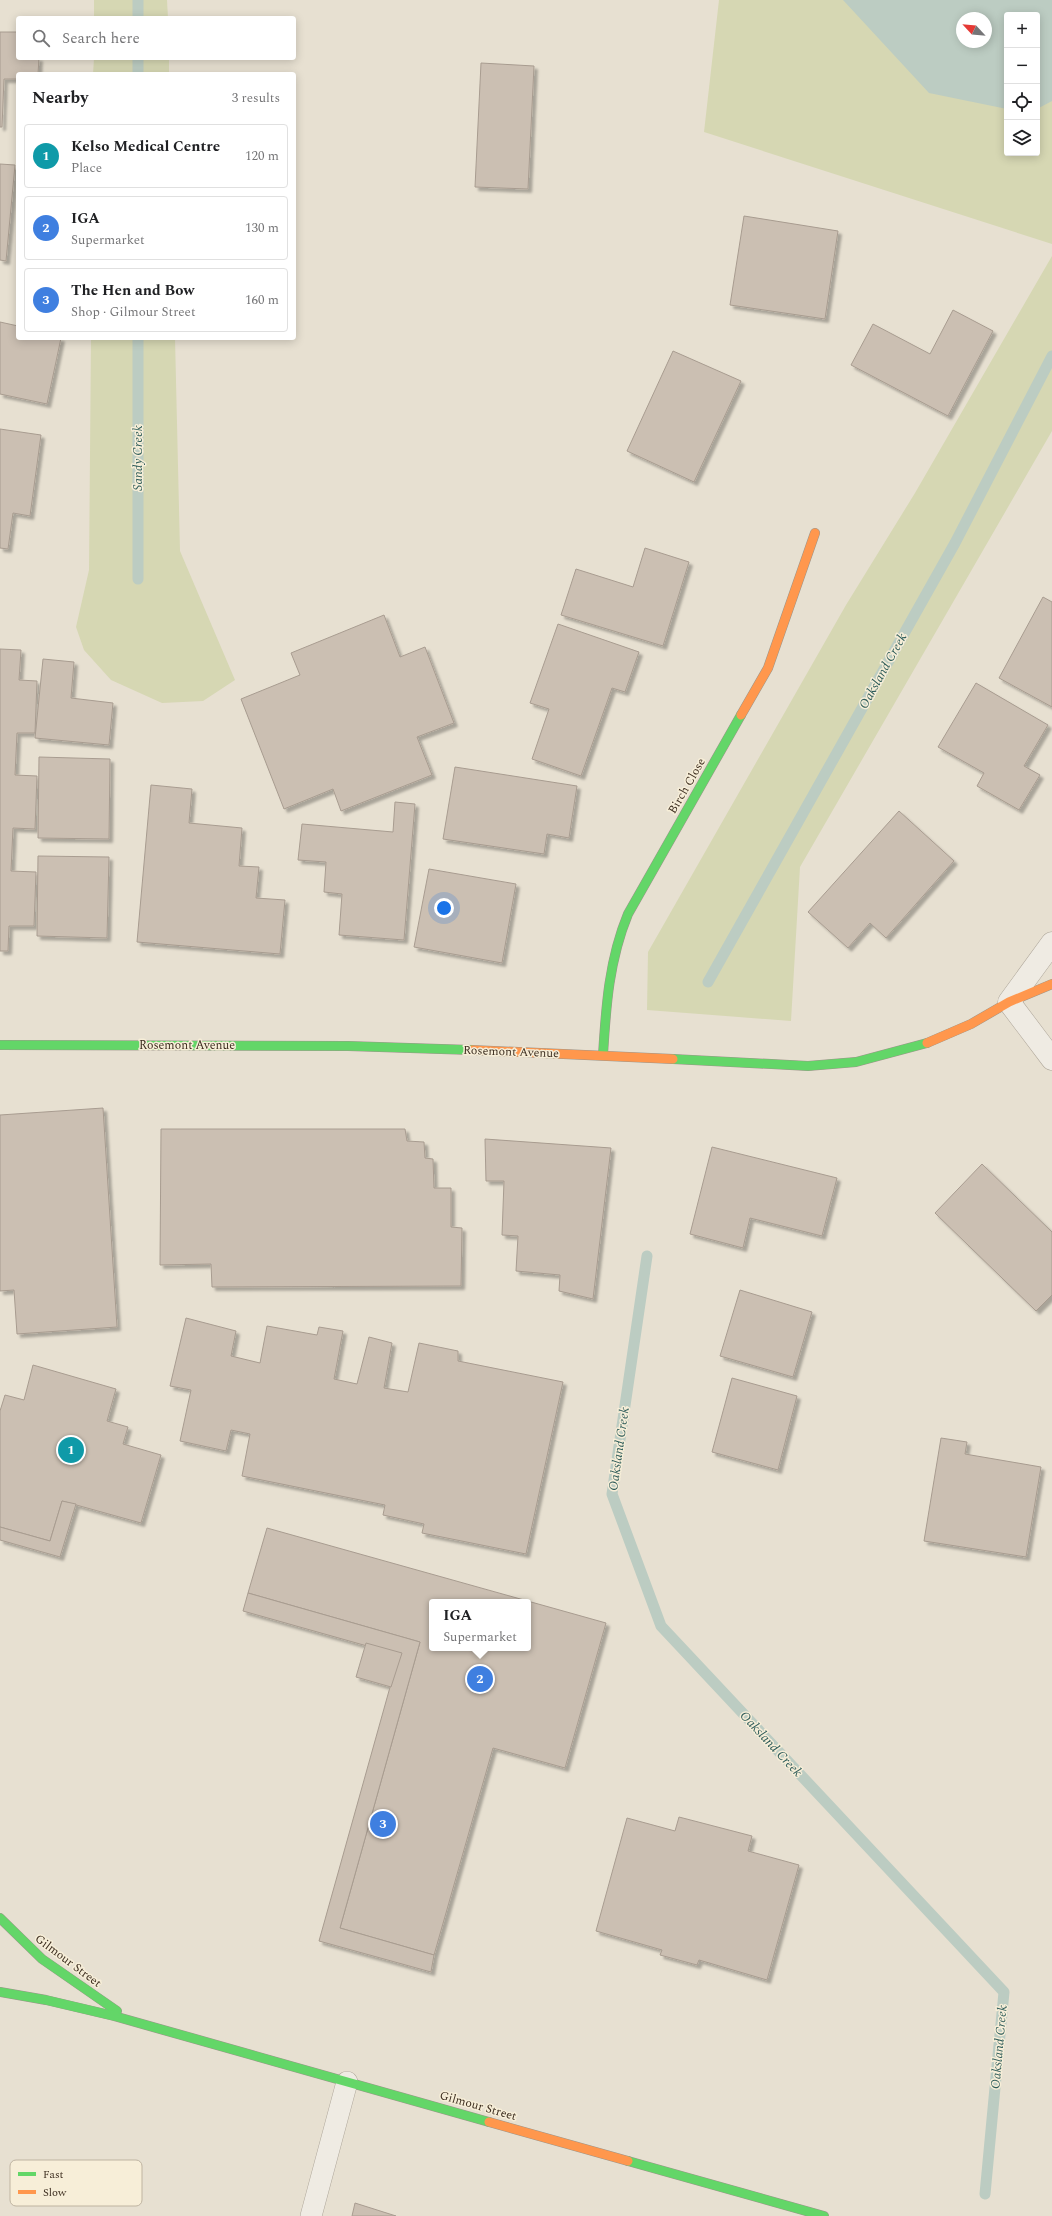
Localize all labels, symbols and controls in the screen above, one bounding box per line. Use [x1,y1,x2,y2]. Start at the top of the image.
north arrow [956,12,992,48]
map controls [1004,12,1040,156]
button: + [1004,12,1040,48]
search box [16,16,296,60]
icon: search [30,27,52,49]
text: Search here [62,27,140,50]
button: − [1004,48,1040,84]
button: locate [1004,84,1040,120]
text: Nearby [32,85,88,111]
text: 3 results [232,88,280,108]
button: layers [1004,120,1040,156]
text: Kelso Medical Centre [71,135,220,158]
text: 1 [42,146,50,166]
text: 120 m [245,146,279,166]
text: Place [71,158,102,178]
text: IGA [71,207,100,230]
text: 2 [42,218,50,238]
text: 130 m [245,218,279,238]
text: Supermarket [71,230,145,250]
text: The Hen and Bow [71,279,194,302]
text: 3 [42,290,50,310]
text: 160 m [245,290,279,310]
text: Shop · Gilmour Street [71,302,196,322]
water label: Sandy Creek [128,425,148,491]
water label: Oaksland Creek [854,629,912,713]
street label: Birch Close [663,754,711,818]
your location [434,898,454,918]
street label: Rosemont Avenue [139,1036,235,1055]
street label: Rosemont Avenue [463,1041,560,1063]
water label: Oaksland Creek [603,1406,635,1492]
pin: 1 [58,1435,84,1465]
popup [429,1599,531,1651]
text: IGA [443,1604,472,1627]
text: Supermarket [443,1627,517,1647]
pin: 2 [467,1664,493,1694]
water label: Oaksland Creek [735,1706,807,1782]
pin: 3 [370,1809,396,1839]
street label: Gilmour Street [31,1930,105,1992]
water label: Oaksland Creek [985,2004,1013,2090]
street label: Gilmour Street [437,2086,519,2126]
legend [10,2160,142,2206]
text: Fast [43,2166,64,2183]
text: Slow [43,2184,67,2201]

